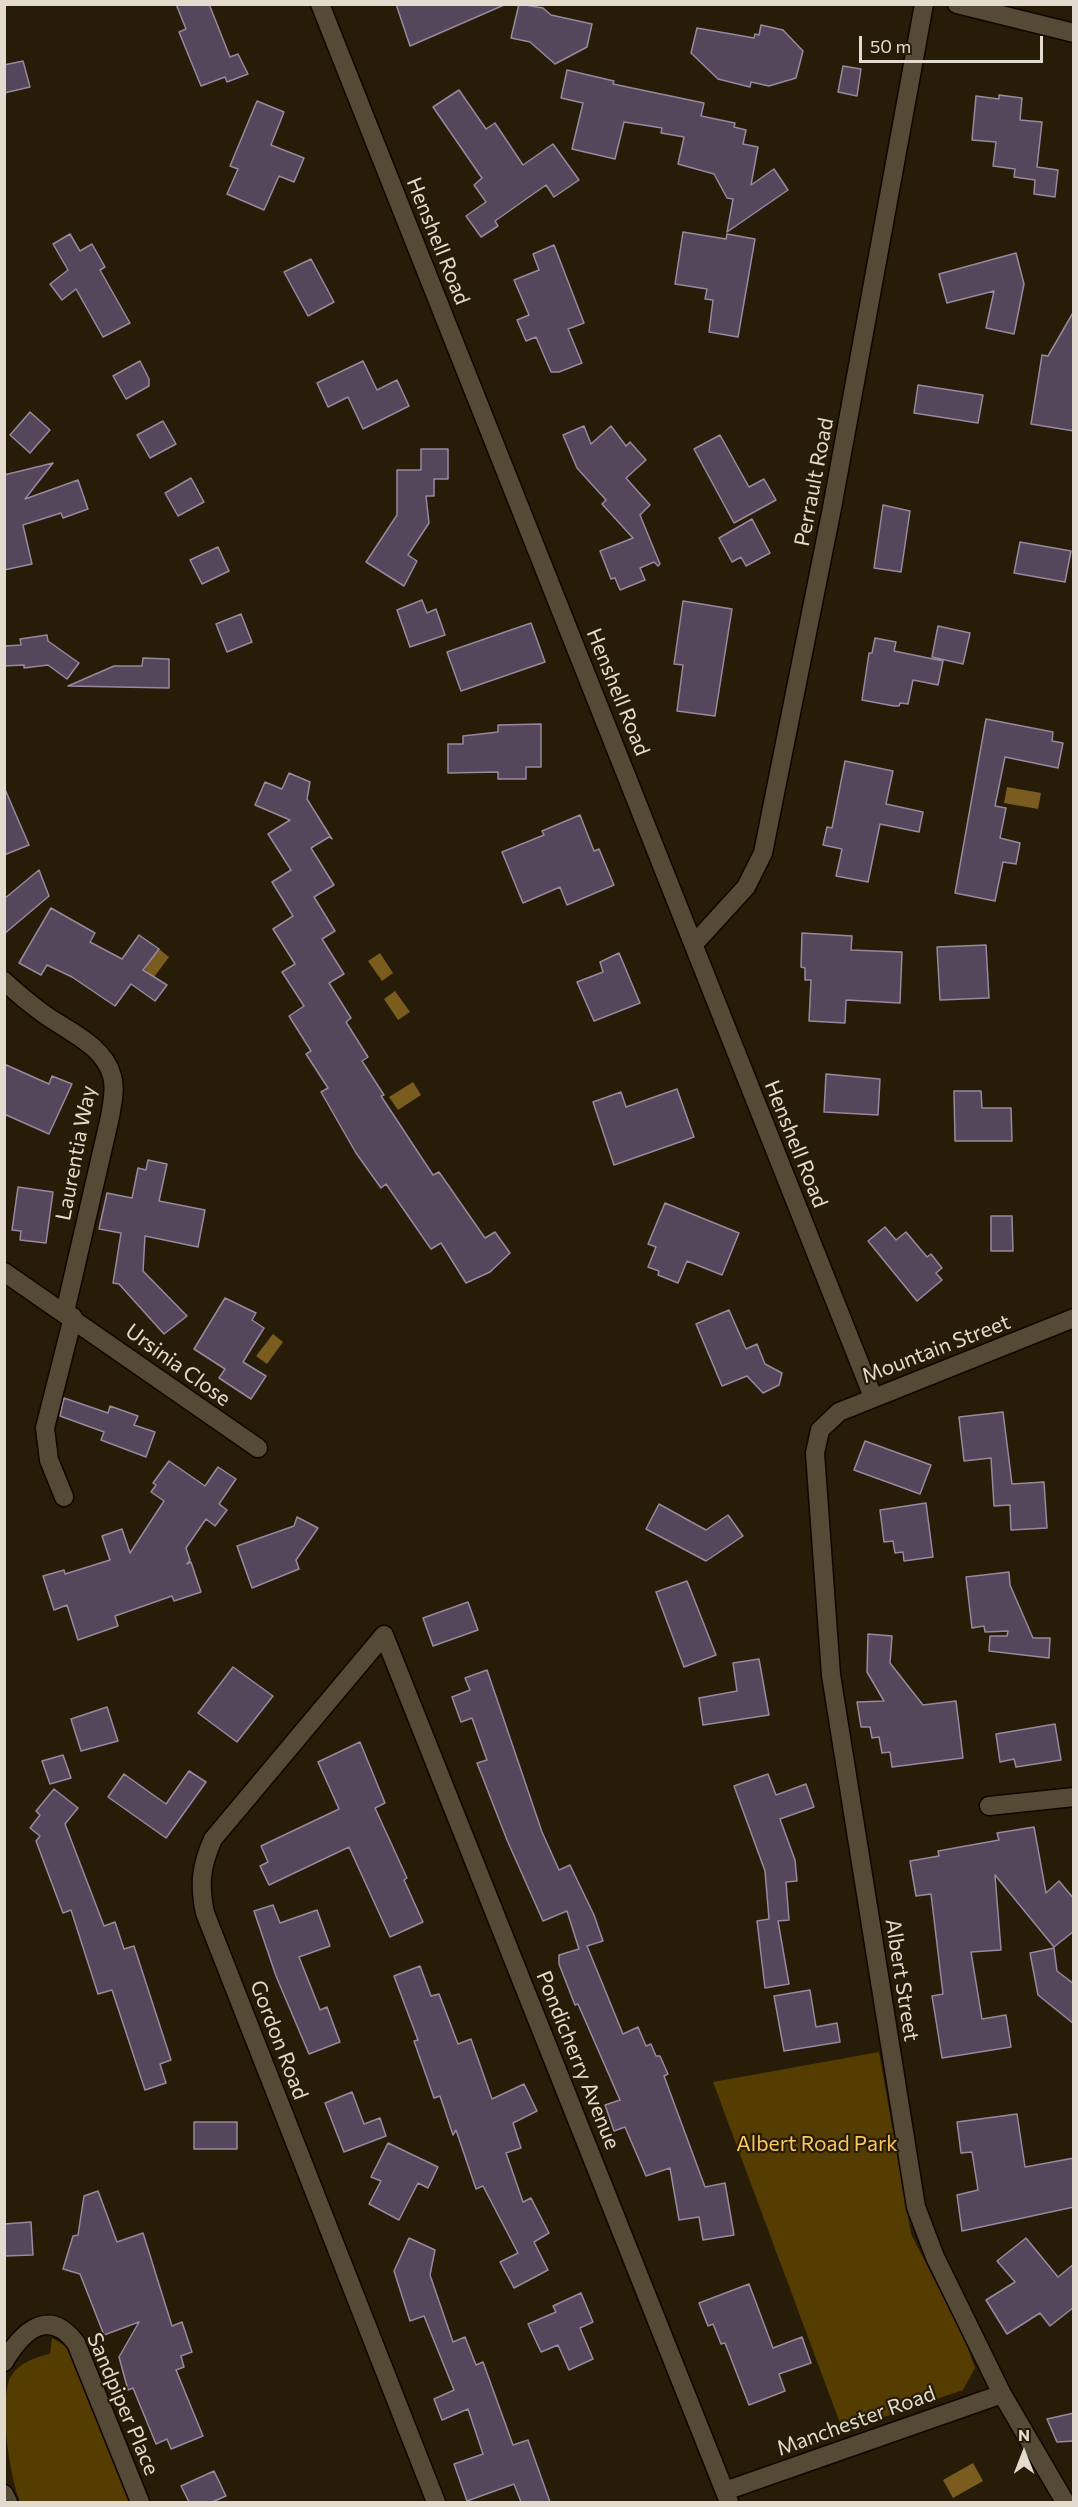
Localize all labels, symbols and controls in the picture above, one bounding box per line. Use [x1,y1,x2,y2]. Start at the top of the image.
scale bar [862,24,1046,62]
text: 50 m [870,35,911,57]
street label: Henshell Road [401,174,475,308]
street label: Perrault Road [789,416,839,548]
street label: Henshell Road [581,625,655,759]
street label: Henshell Road [759,1077,833,1211]
street label: Laurentia Way [51,1083,101,1223]
street label: Mountain Street [858,1309,1014,1389]
street label: Ursinia Close [121,1319,235,1411]
street label: Albert Street [880,1917,924,2043]
street label: Pondicherry Avenue [531,1967,625,2153]
street label: Gordon Road [245,1977,313,2103]
park label: Albert Road Park [736,2131,898,2157]
street label: Sandpiper Place [82,2329,164,2479]
street label: Manchester Road [773,2381,939,2461]
north arrow [994,2423,1054,2483]
text: N [1018,2425,1030,2444]

